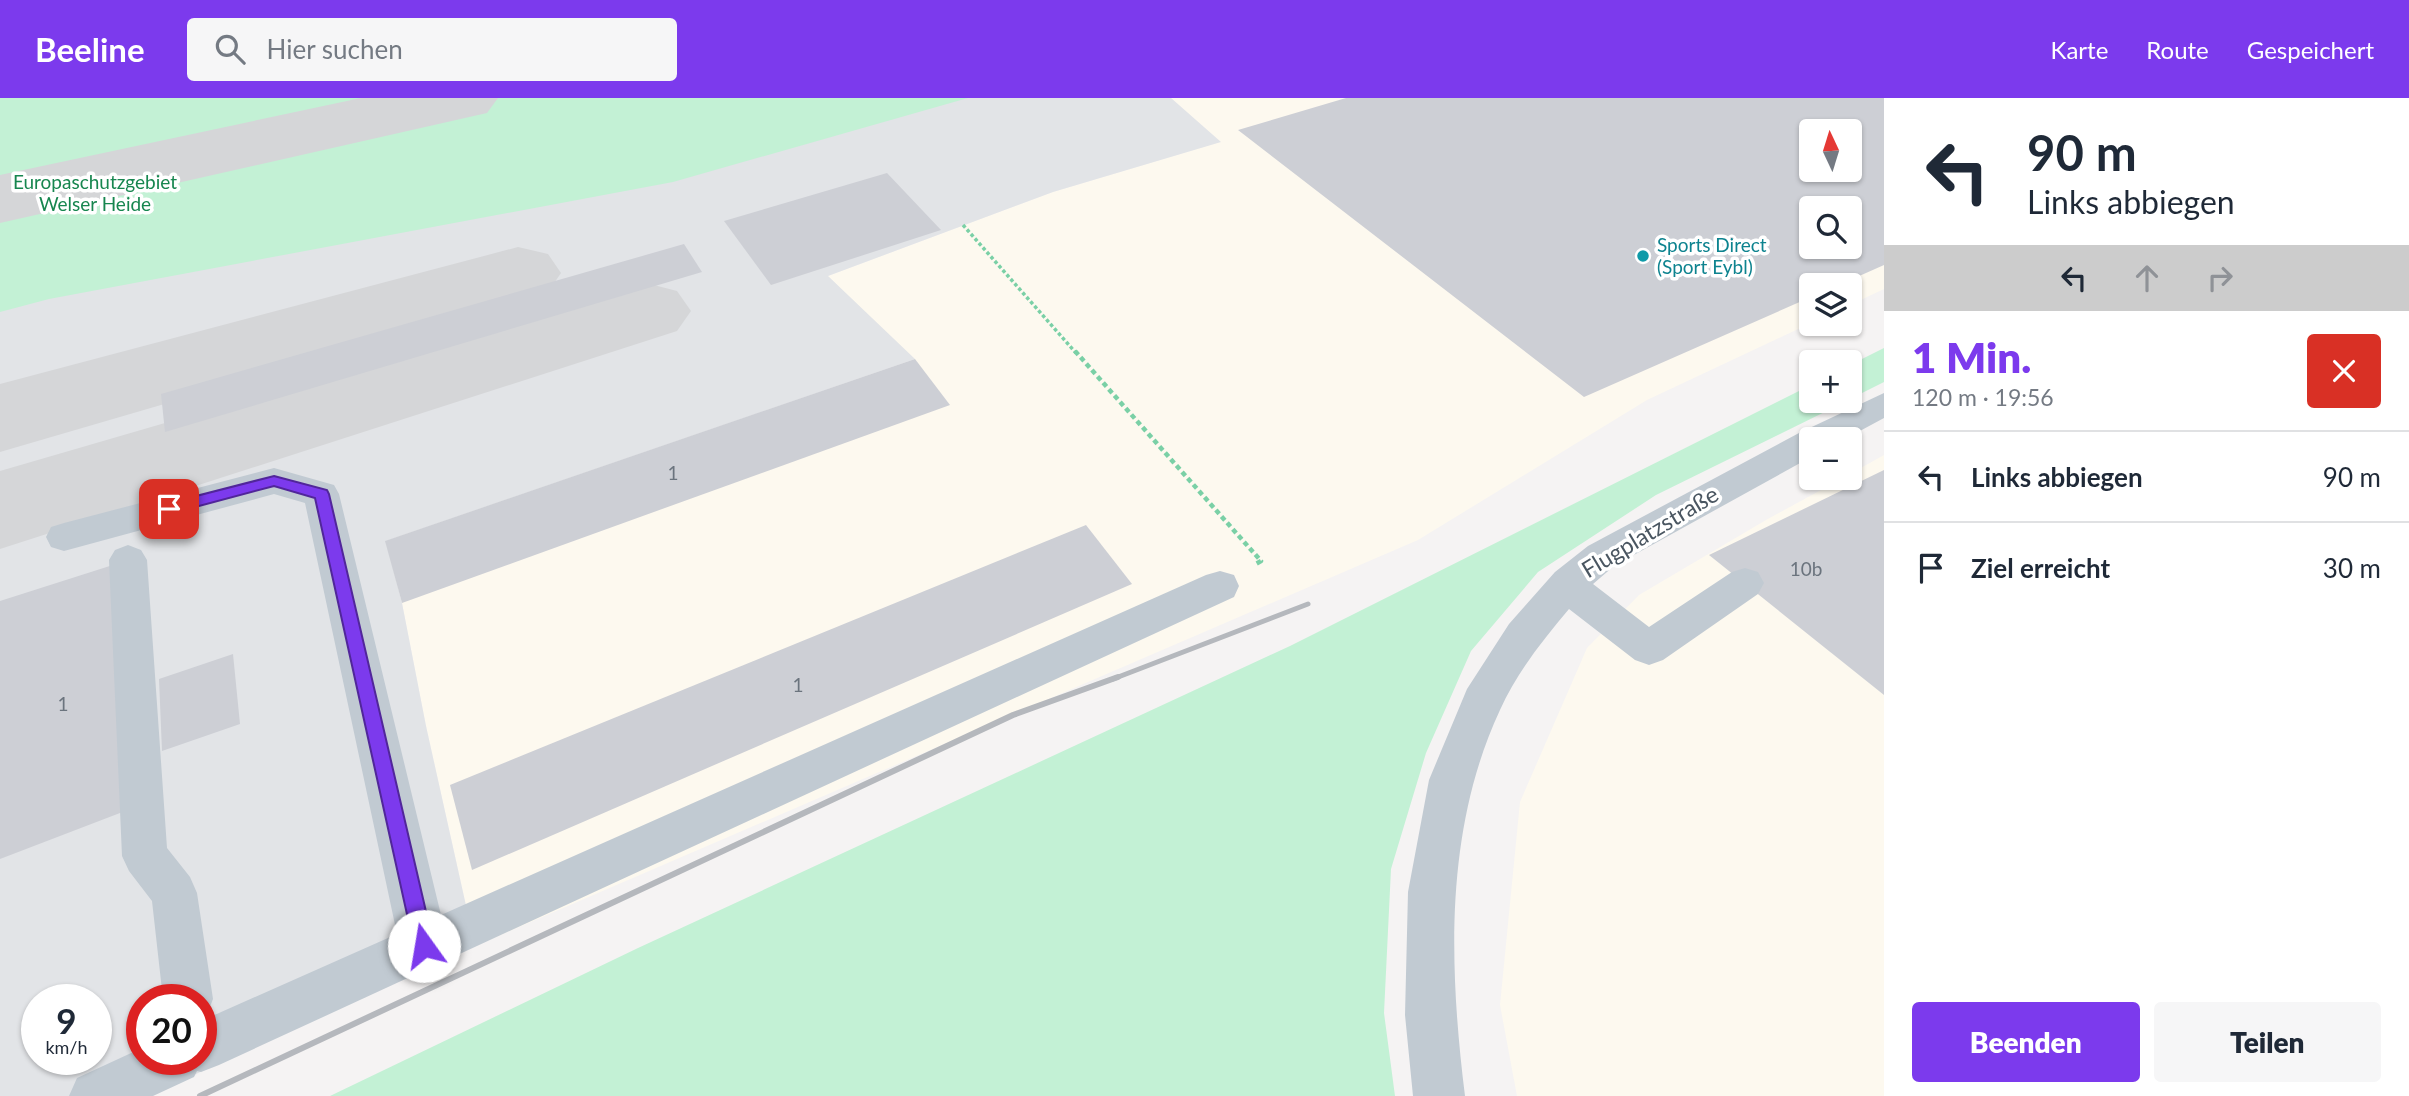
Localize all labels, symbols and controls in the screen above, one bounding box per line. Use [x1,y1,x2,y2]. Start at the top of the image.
search box [187,18,677,81]
text: Beeline [35,29,145,69]
icon: search [211,30,249,68]
text: Hier suchen [267,33,403,65]
text: Karte [2051,35,2108,64]
text: Route [2146,35,2209,64]
text: Gespeichert [2247,35,2374,64]
north arrow [1799,119,1862,182]
map controls [1799,119,1862,490]
text: 90 m [2027,123,2137,181]
icon: left [1912,126,2003,217]
park label: Europaschutzgebiet Welser Heide [13,170,177,215]
text: Links abbiegen [2027,182,2235,221]
button: search [1799,196,1862,259]
place label: Sports Direct (Sport Eybl) [1657,233,1767,278]
marker: Sports Direct (Sport Eybl) [1635,248,1651,264]
icon: left [2055,259,2093,297]
icon: ahead [2128,259,2166,297]
icon: right [2201,259,2239,297]
button: layers [1799,273,1862,336]
text: 1 Min. [1912,332,2031,382]
button: close [2307,334,2381,408]
button: + [1799,350,1862,413]
text: 120 m · 19:56 [1912,383,2054,411]
button: − [1799,427,1862,490]
icon: left [1912,458,1950,496]
house number: 1 [667,461,679,484]
text: Links abbiegen [1971,461,2143,493]
text: 90 m [2323,461,2381,493]
pin [139,479,199,539]
street label: Flugplatzstraße [1576,479,1723,583]
icon: arrive [150,490,188,528]
icon: arrive [1912,549,1950,587]
text: Ziel erreicht [1971,552,2110,584]
text: 30 m [2323,552,2381,584]
house number: 10b [1790,557,1822,580]
house number: 1 [792,673,804,696]
house number: 1 [57,692,69,715]
position arrow [387,909,461,983]
speed limit sign: 20 [126,984,217,1075]
text: 9 [56,999,77,1041]
button: Beenden [1912,1002,2140,1082]
button: Teilen [2154,1002,2381,1082]
text: km/h [45,1036,88,1058]

